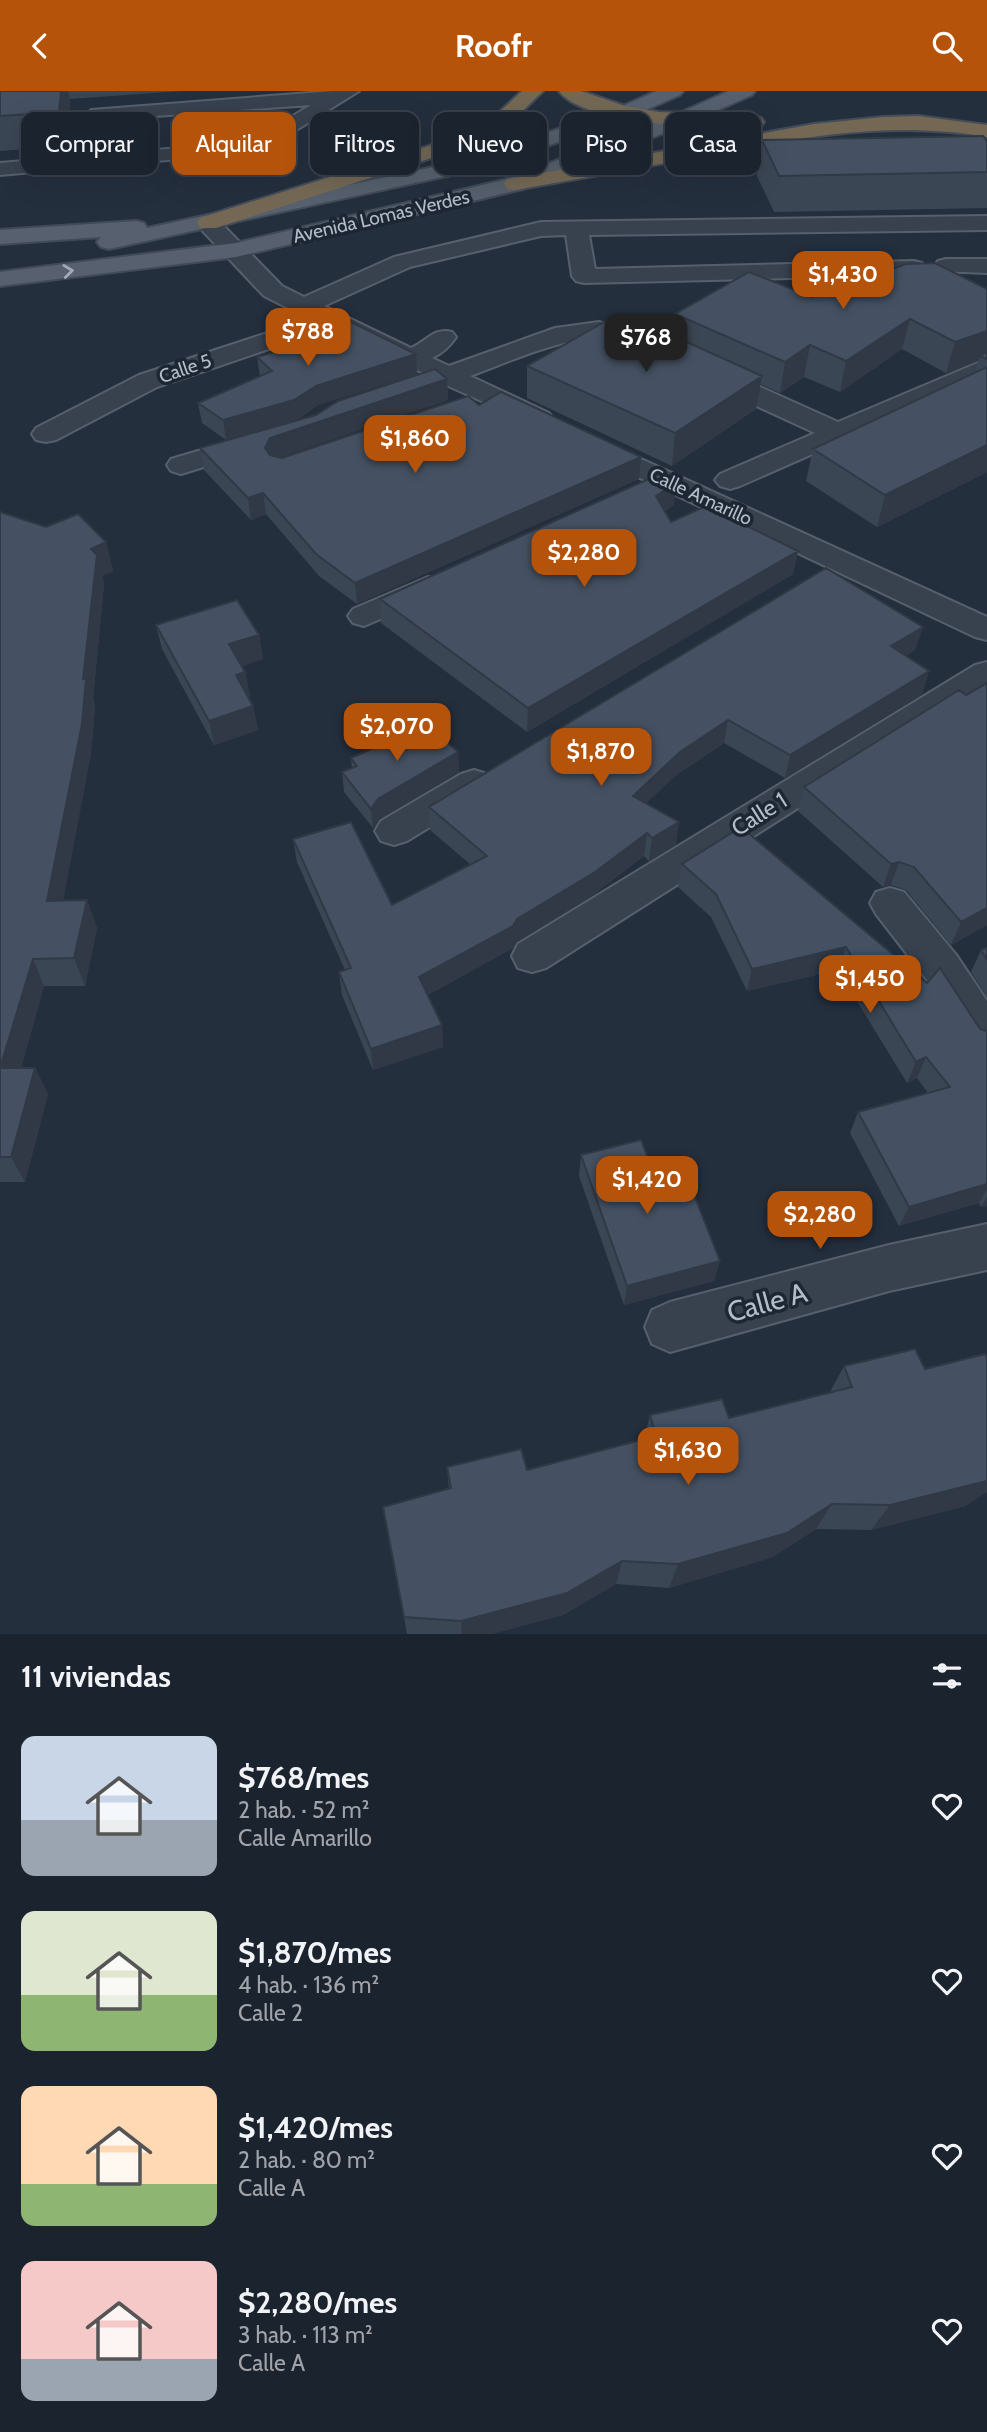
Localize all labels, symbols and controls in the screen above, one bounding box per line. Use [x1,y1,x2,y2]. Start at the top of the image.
text: Roofr [455,26,532,65]
icon: back [21,27,59,65]
icon: search [928,27,966,65]
chip: Comprar [21,112,158,175]
chip: Alquilar [172,112,296,175]
chip: Filtros [310,112,419,175]
chip: Nuevo [433,112,547,175]
chip: Piso [561,112,651,175]
chip: Casa [665,112,761,175]
street label: Avenida Lomas Verdes [291,185,472,248]
pin: $1,430 [786,251,900,311]
text: $1,430 [808,260,878,288]
one-way arrow [62,263,74,278]
pin: $788 [267,309,349,368]
pin: $768 [605,315,687,374]
text: $788 [282,317,334,345]
text: $768 [620,323,672,351]
street label: Calle 5 [156,349,214,388]
pin: $1,860 [358,415,472,475]
text: $1,860 [380,424,450,452]
street label: Calle Amarillo [646,463,756,530]
pin: $2,280 [527,529,641,589]
text: $2,280 [547,538,621,566]
pin: $2,070 [340,703,454,763]
text: $2,070 [360,712,434,740]
pin: $1,870 [544,729,658,788]
text: $1,870 [567,737,635,765]
street label: Calle 1 [726,786,792,842]
pin: $1,450 [813,955,927,1015]
text: $1,450 [835,964,905,992]
pin: $1,420 [590,1157,704,1216]
text: $1,420 [612,1165,682,1193]
pin: $2,280 [763,1191,877,1251]
text: $2,280 [783,1200,857,1228]
street label: Calle A [723,1275,812,1329]
pin: $1,630 [631,1427,745,1487]
text: $1,630 [654,1436,722,1464]
icon: filters [928,1657,966,1695]
text: 11 viviendas [21,1658,171,1695]
text: $768/mes [238,1759,369,1796]
icon: home [77,1764,161,1848]
icon: heart [928,1787,966,1825]
text: 2 hab. · 52 m² [238,1796,369,1824]
text: Calle Amarillo [238,1824,372,1852]
text: $1,870/mes [238,1934,392,1971]
icon: home [77,1939,161,2023]
icon: heart [928,1962,966,2000]
text: 4 hab. · 136 m² [238,1971,379,1999]
text: Calle 2 [238,1999,303,2027]
text: $1,420/mes [238,2109,393,2146]
icon: home [77,2114,161,2198]
icon: heart [928,2137,966,2175]
text: 2 hab. · 80 m² [238,2146,375,2174]
text: Calle A [238,2174,305,2202]
text: $2,280/mes [238,2284,397,2321]
icon: home [77,2289,161,2373]
icon: heart [928,2312,966,2350]
text: 3 hab. · 113 m² [238,2321,373,2349]
text: Calle A [238,2349,305,2377]

